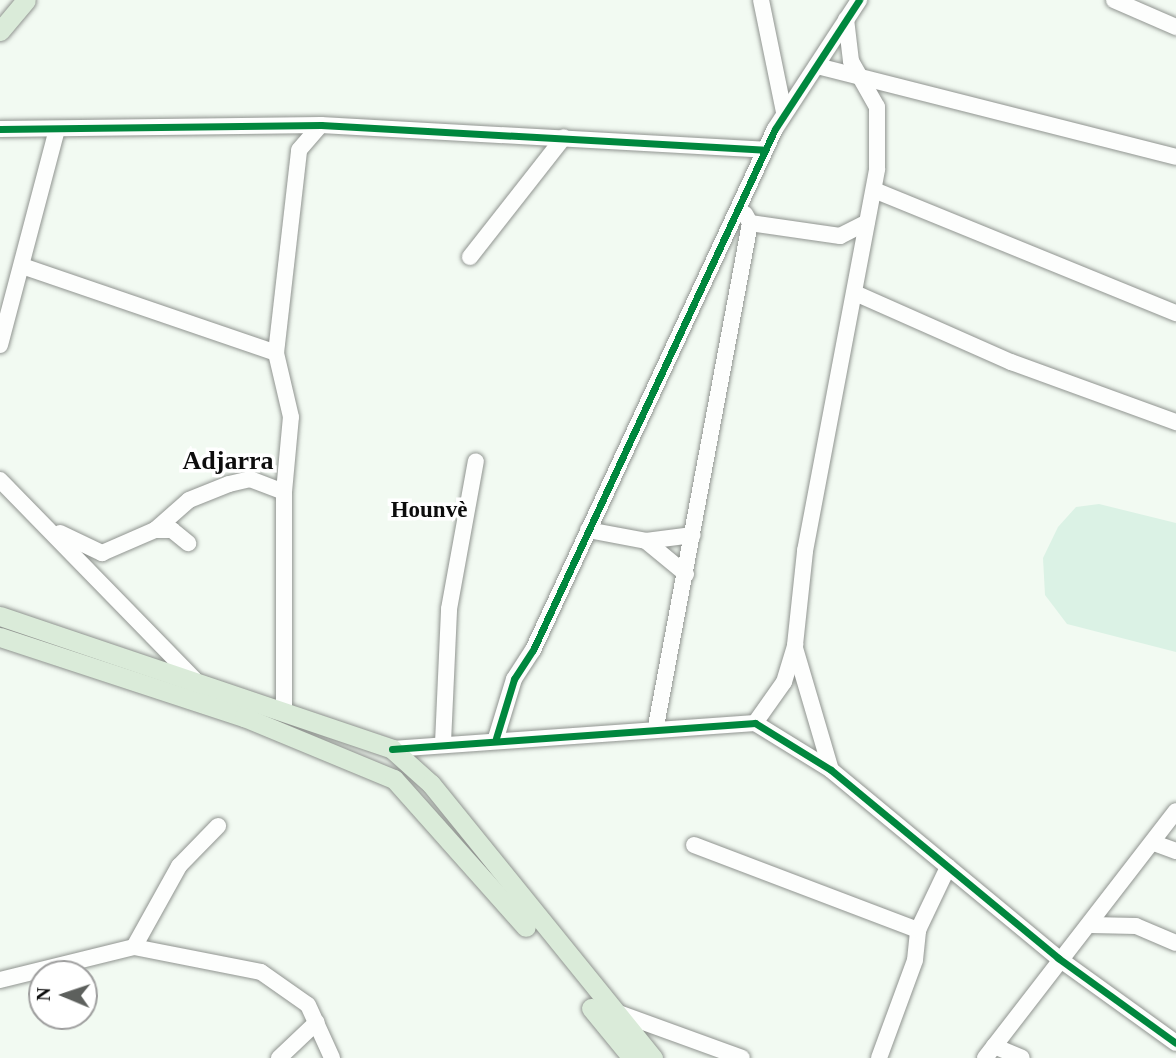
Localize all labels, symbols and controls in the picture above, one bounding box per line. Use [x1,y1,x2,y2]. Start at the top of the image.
district label: Adjarra [183,445,273,477]
district label: Hounvè [391,496,467,524]
north arrow [28,960,98,1030]
text: N [33,987,54,1002]

